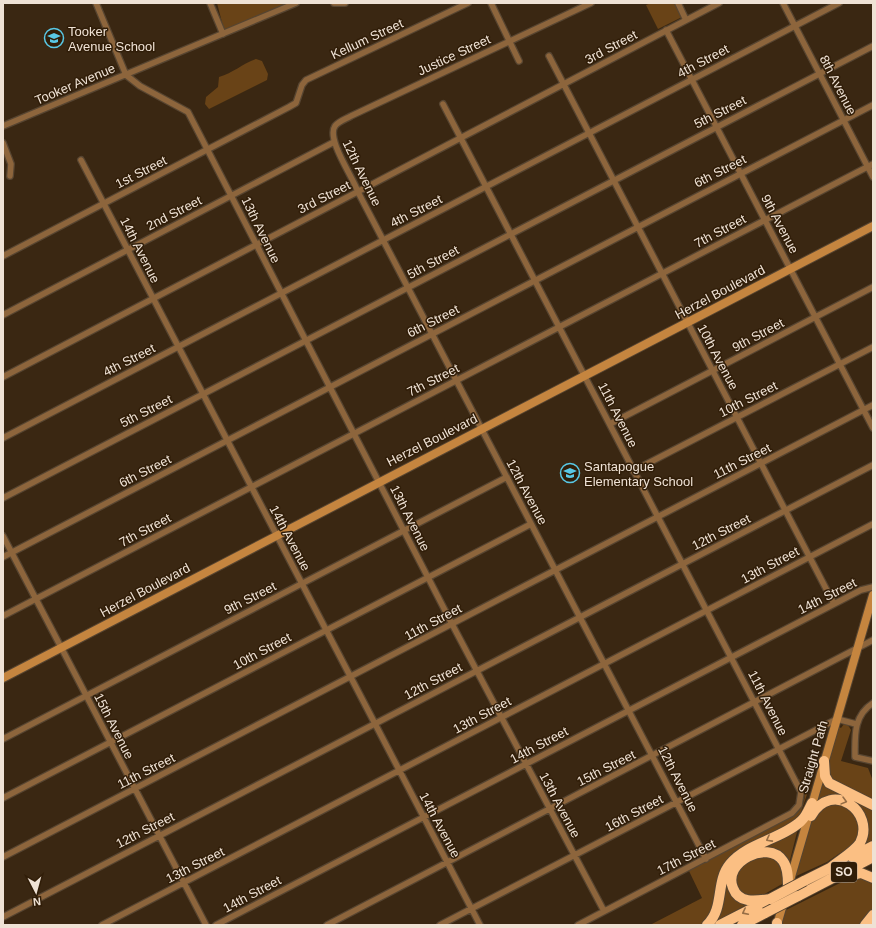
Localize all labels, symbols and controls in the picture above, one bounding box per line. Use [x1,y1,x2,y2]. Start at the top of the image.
street label: Kellum Street [328,16,406,62]
place label: Tooker Avenue School [68,24,155,54]
school or university icon: Tooker Avenue School [43,27,65,49]
street label: 3rd Street [582,27,640,67]
street label: Justice Street [415,31,493,78]
street label: 4th Street [675,41,732,81]
street label: 8th Avenue [817,53,859,117]
street label: Tooker Avenue [33,60,117,108]
street label: 5th Street [691,92,749,131]
street label: 12th Avenue [339,137,385,209]
street label: 6th Street [691,151,749,190]
street label: 1st Street [113,153,170,191]
street label: 3rd Street [295,177,353,217]
street label: 4th Street [387,191,445,230]
street label: 9th Avenue [758,192,802,256]
street label: 2nd Street [144,193,204,233]
street label: 13th Avenue [238,194,284,266]
street label: 7th Street [692,211,749,251]
street label: 14th Avenue [117,214,163,286]
street label: 5th Street [405,242,462,282]
street label: Herzel Boulevard [672,262,768,322]
street label: 6th Street [404,301,462,340]
street label: 9th Street [730,315,787,355]
street label: 10th Avenue [694,322,742,392]
street label: 4th Street [100,340,158,379]
street label: 7th Street [404,360,462,399]
street label: 10th Street [716,378,780,420]
street label: 11th Avenue [595,380,641,450]
street label: 5th Street [117,391,175,430]
street label: Herzel Boulevard [384,411,480,469]
street label: 11th Street [711,440,774,482]
street label: 6th Street [116,451,174,490]
street label: 12th Avenue [503,457,551,527]
place label: Santapogue Elementary School [584,459,693,489]
school or university icon: Santapogue Elementary School [559,462,581,484]
street label: 13th Avenue [387,482,433,554]
street label: 14th Avenue [266,503,314,573]
street label: 7th Street [117,510,174,550]
street label: 12th Street [689,511,753,553]
street label: 13th Street [738,543,802,587]
street label: Herzel Boulevard [97,560,193,620]
street label: 14th Street [795,575,859,617]
street label: 9th Street [221,578,279,617]
street label: 11th Street [402,600,465,643]
street label: 10th Street [230,629,294,673]
street label: 12th Street [401,659,465,703]
street label: 11th Avenue [745,668,791,738]
street label: 15th Avenue [91,690,137,762]
street label: 13th Street [450,693,514,737]
street label: Straight Path [795,719,831,795]
street label: 14th Street [507,723,571,767]
street label: 12th Avenue [655,743,701,815]
street label: 15th Street [574,747,638,789]
street label: 11th Street [115,750,178,792]
street label: 13th Avenue [536,770,584,840]
street label: 14th Avenue [416,790,464,860]
street label: 16th Street [602,791,666,835]
one-way arrow [840,796,847,805]
street label: 12th Street [113,809,177,851]
one-way arrow [766,834,773,842]
street label: 17th Street [654,836,718,878]
street label: 13th Street [163,844,227,886]
road number: SO [831,862,857,882]
north arrow [16,872,56,912]
street label: 14th Street [220,872,284,916]
text: N [32,896,42,908]
one-way arrow [742,907,750,915]

